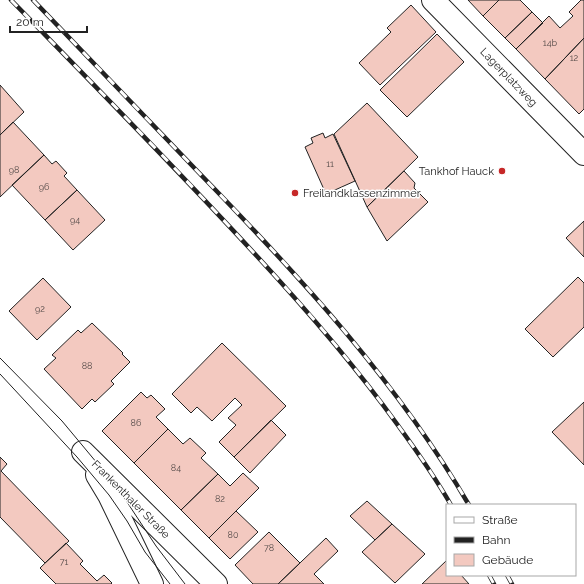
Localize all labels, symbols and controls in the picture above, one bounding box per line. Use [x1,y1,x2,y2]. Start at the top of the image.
scale bar [10,8,87,34]
text: 20 m [16,15,44,29]
house number: 14b [543,38,558,48]
street label: Lagerplatzweg [477,45,540,109]
house number: 12 [570,53,579,63]
house number: 11 [326,159,334,169]
house number: 98 [9,165,19,175]
place label: Tankhof Hauck [419,165,494,178]
marker: Tankhof Hauck [497,166,507,176]
house number: 96 [39,182,50,192]
place label: Freilandklassenzimmer [303,187,421,200]
marker: Freilandklassenzimmer [290,188,300,198]
house number: 94 [70,215,80,225]
house number: 92 [35,304,45,314]
house number: 88 [82,361,92,371]
house number: 86 [131,418,142,428]
street label: Frankenthaler Straße [89,458,173,542]
house number: 84 [171,463,181,473]
house number: 82 [215,494,225,504]
legend [446,504,576,576]
text: Straße [482,513,518,527]
house number: 80 [228,530,239,540]
text: Bahn [482,533,511,547]
house number: 78 [264,543,274,553]
text: Gebäude [482,553,533,567]
house number: 71 [60,557,68,567]

